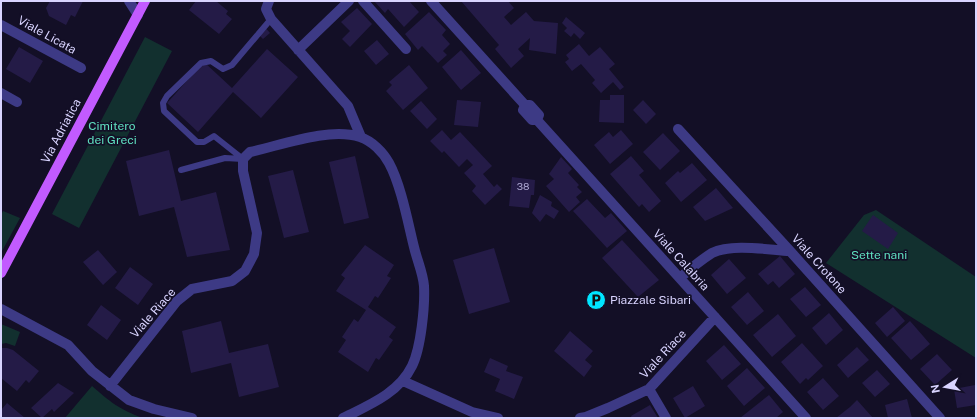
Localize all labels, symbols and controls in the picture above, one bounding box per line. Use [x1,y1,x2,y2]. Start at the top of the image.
street label: Viale Licata [15,13,79,57]
street label: Via Adriatica [38,96,84,166]
park label: Cimitero dei Greci [87,119,137,147]
house number: 38 [517,180,529,192]
street label: Viale Calabria [650,227,712,293]
street label: Viale Crotone [789,231,849,297]
park label: Sette nani [851,248,907,262]
street label: Viale Riace [128,285,179,341]
parking icon: Piazzale Sibari [585,289,607,311]
place label: Piazzale Sibari [610,293,691,307]
street label: Viale Riace [637,327,689,381]
north arrow [925,367,965,407]
text: N [928,384,942,394]

